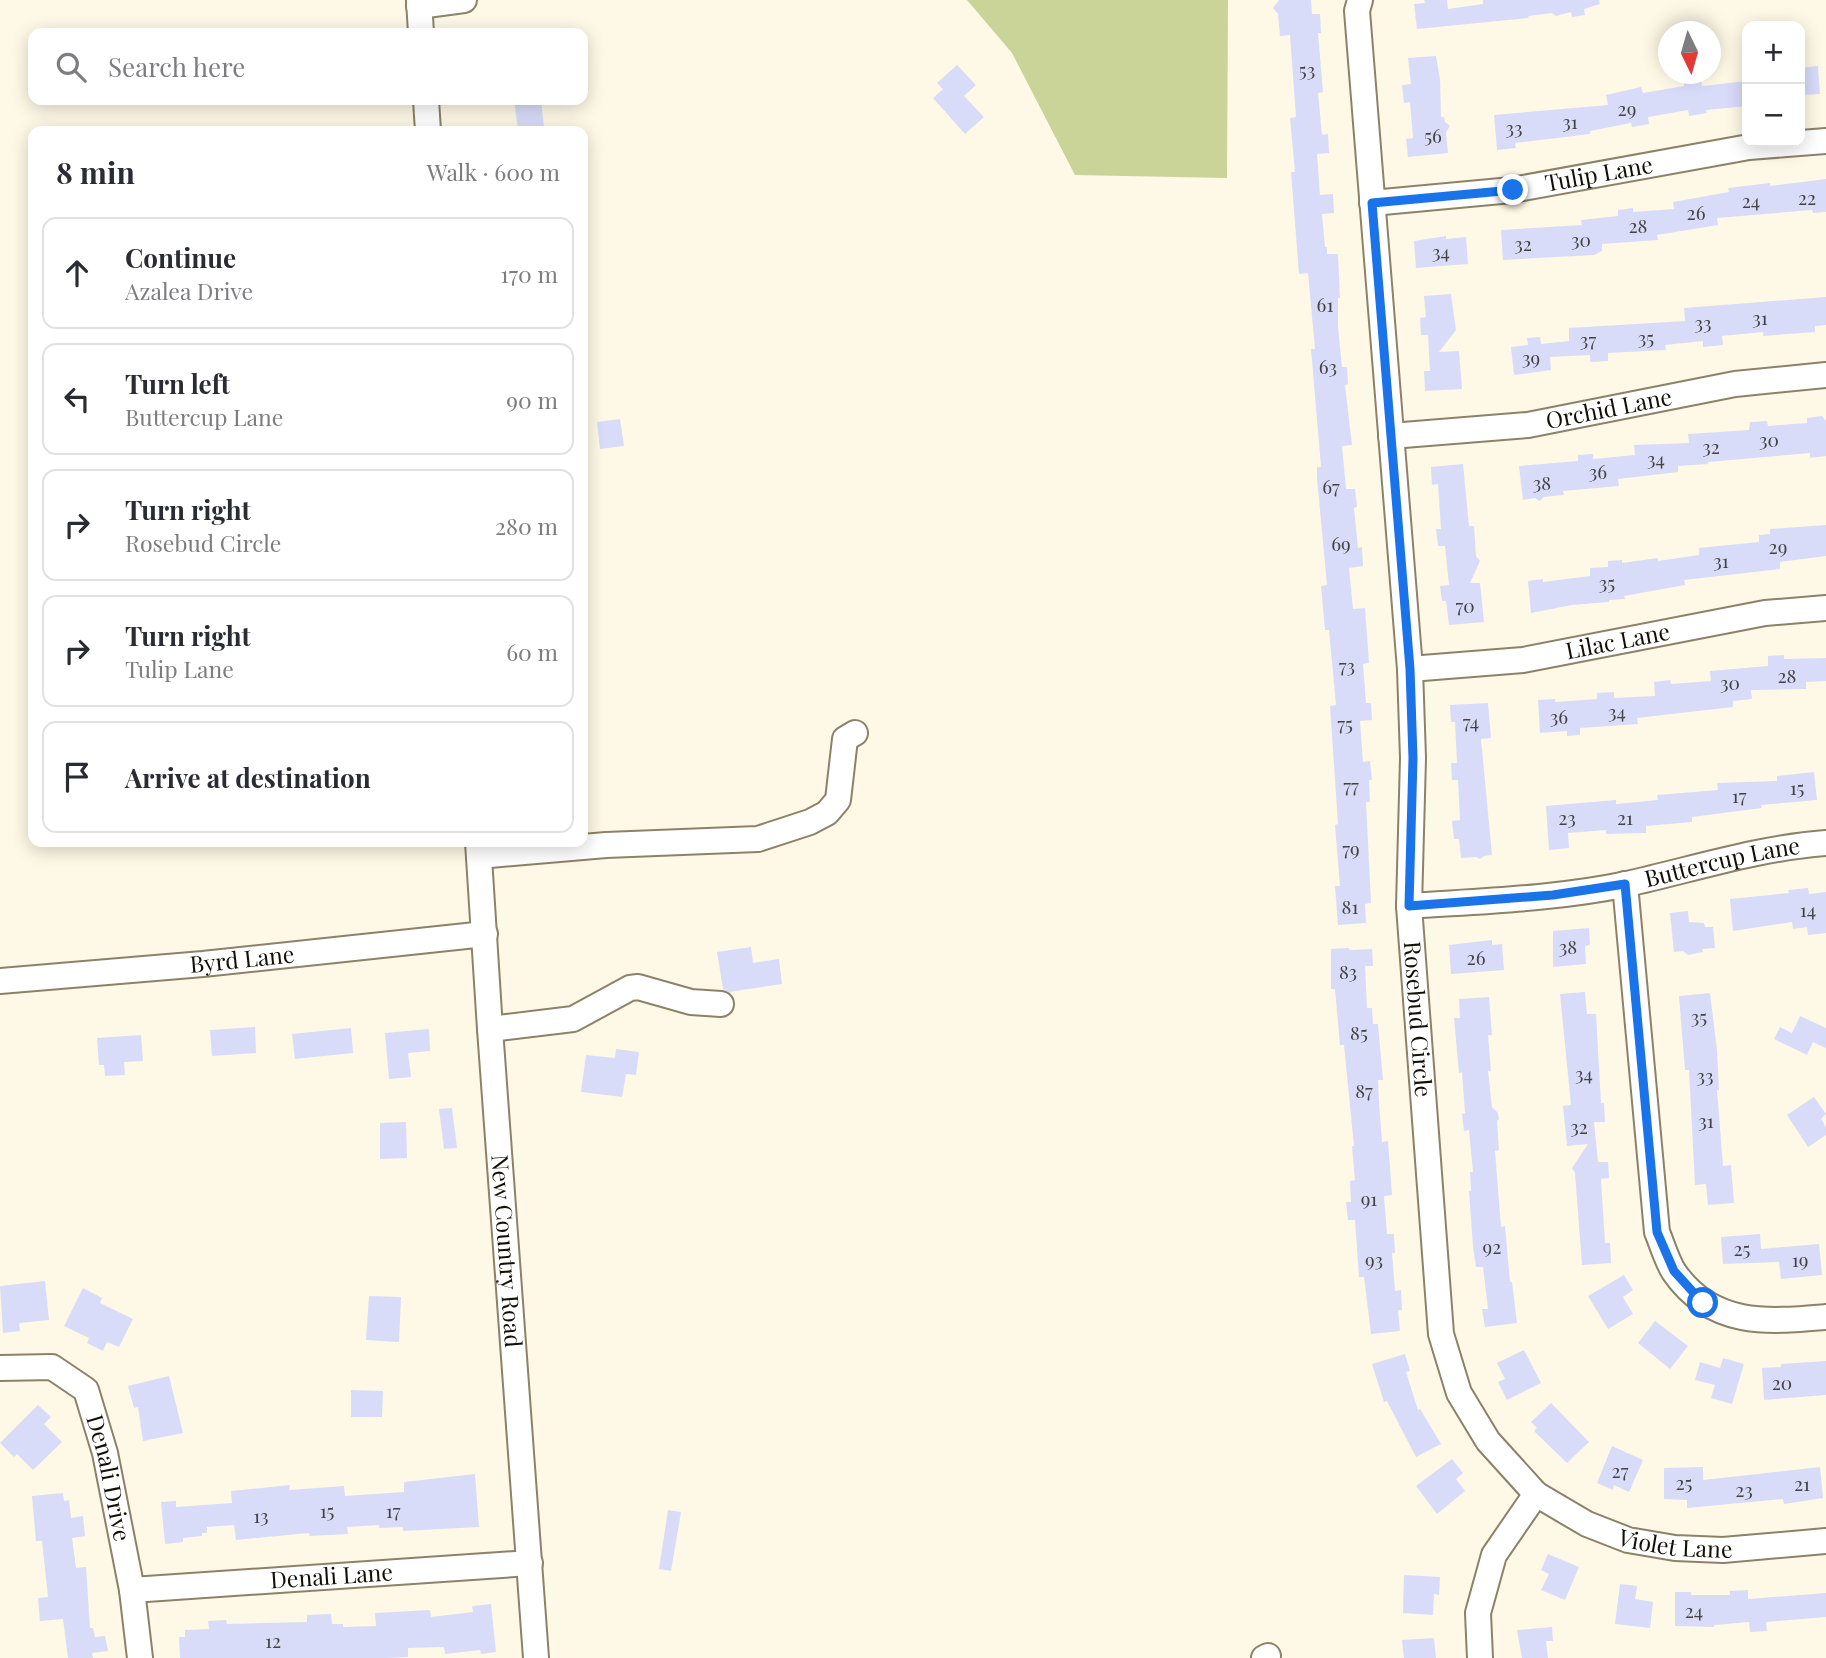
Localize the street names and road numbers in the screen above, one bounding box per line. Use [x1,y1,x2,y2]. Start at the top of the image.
street label: Tulip Lane [1542,148,1655,198]
street label: Orchid Lane [1543,380,1674,435]
street label: Lilac Lane [1563,615,1672,665]
street label: Buttercup Lane [1641,829,1802,893]
street label: Byrd Lane [188,937,296,979]
street label: Rosebud Circle [1398,940,1440,1098]
street label: New Country Road [485,1153,530,1348]
street label: Denali Drive [80,1410,139,1544]
street label: Violet Lane [1613,1520,1734,1564]
street label: Denali Lane [269,1555,394,1595]

